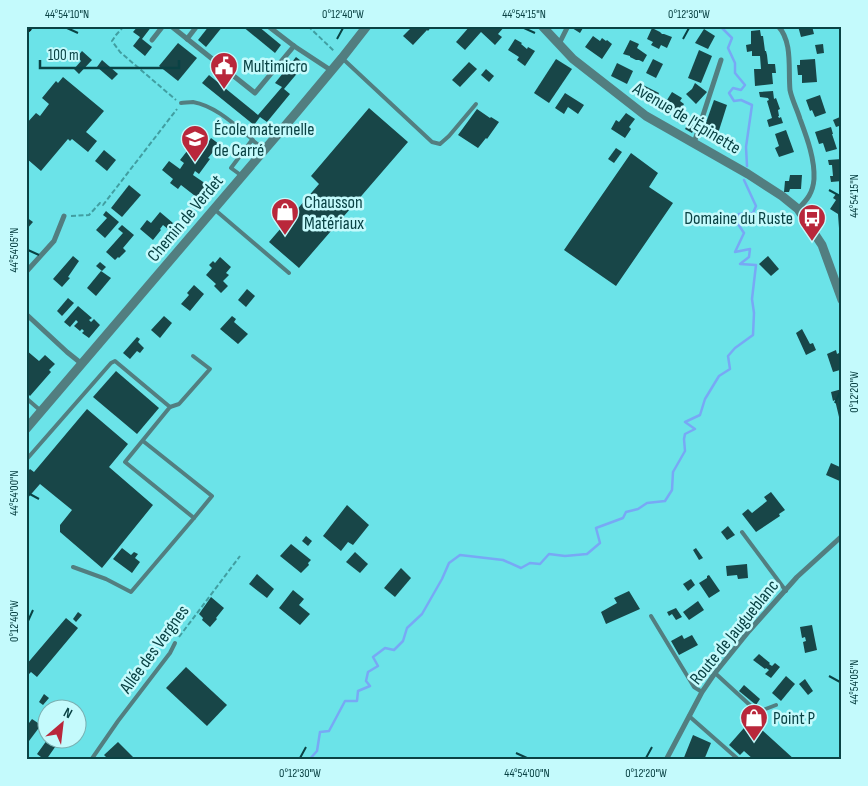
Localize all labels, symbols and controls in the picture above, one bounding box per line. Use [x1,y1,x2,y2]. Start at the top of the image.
text: 44°54'10"N [45,7,89,22]
text: 0°12'40"W [322,7,364,22]
text: 44°54'15"N [502,7,546,22]
text: 0°12'30"W [668,7,710,22]
scale bar [40,38,179,70]
text: 100 m [48,46,79,65]
public building icon: Multimicro [209,51,239,90]
place label: Multimicro [243,56,308,77]
street label: Avenue de l'Épinette [628,78,744,159]
place label: École maternelle de Carré [214,119,314,161]
school or university icon: École maternelle de Carré [180,124,210,163]
street label: Chemin de Verdet [143,170,228,266]
text: 44°54'15"N [847,174,862,218]
place label: Chausson Matériaux [304,192,364,234]
shop icon: Chausson Matériaux [270,197,300,236]
bus stop icon: Domaine du Ruste [797,203,827,242]
place label: Domaine du Ruste [684,208,793,229]
text: 44°54'05"N [7,228,22,272]
text: 0°12'20"W [847,371,862,413]
text: 44°54'00"N [7,470,22,516]
street label: Route de Jaugueblanc [686,576,783,689]
text: 0°12'40"W [7,600,22,642]
street label: Allée des Vergnes [115,601,193,698]
text: 44°54'05"N [847,660,862,704]
north arrow [38,698,88,748]
shop icon: Point P [739,703,769,742]
text: N [61,704,75,722]
place label: Point P [773,708,816,729]
text: 0°12'30"W [279,766,321,781]
text: 44°54'00"N [504,766,550,781]
text: 0°12'20"W [625,766,667,781]

